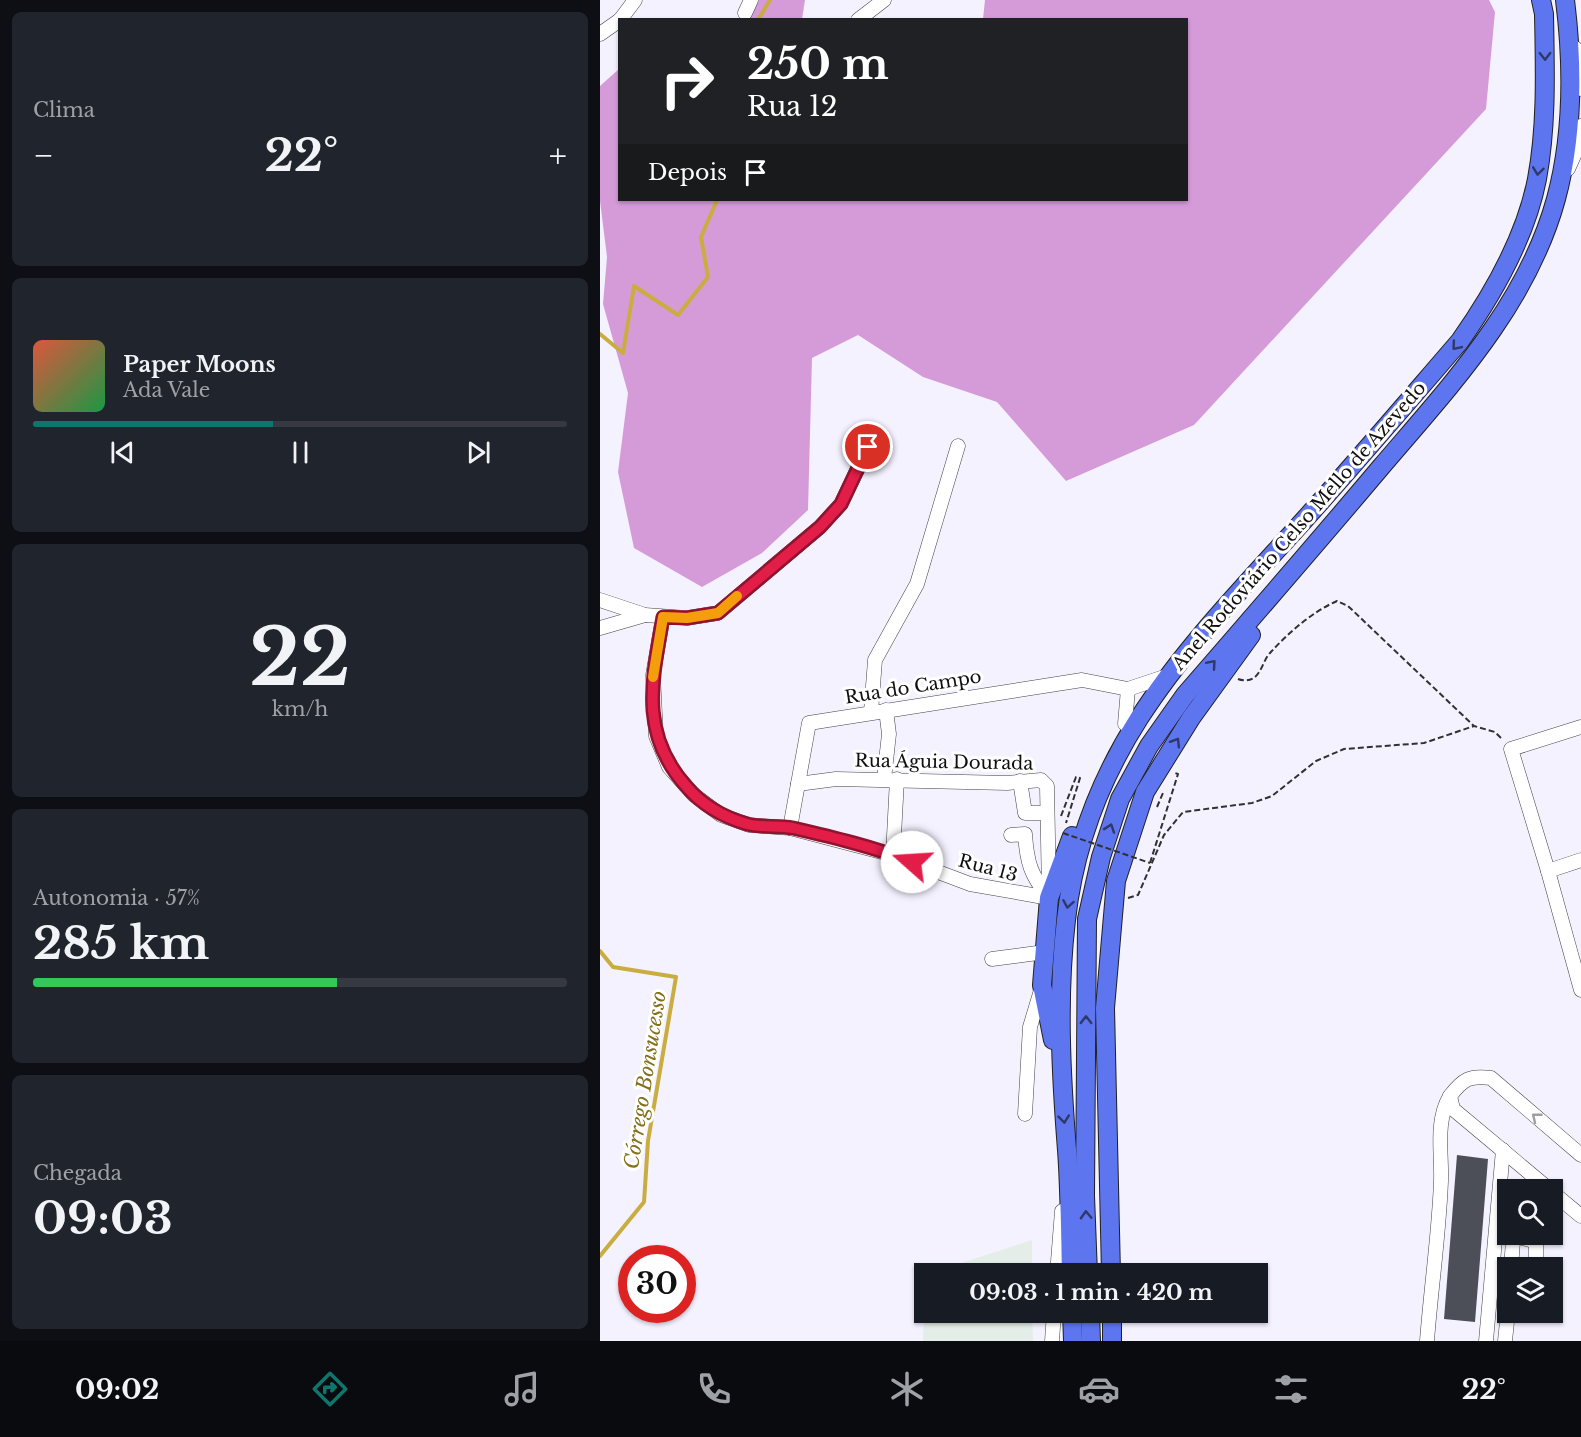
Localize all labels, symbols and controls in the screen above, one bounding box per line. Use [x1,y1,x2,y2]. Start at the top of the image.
text: 250 m [747,38,889,90]
icon: right [648,42,726,120]
one-way arrow [1538,52,1551,61]
text: Rua 12 [747,90,837,123]
text: Clima [33,98,95,122]
text: 22° [265,127,338,183]
text: − [33,135,54,176]
text: + [549,135,567,176]
icon: arrive [739,156,772,189]
text: Depois [648,159,727,186]
one-way arrow [1532,166,1544,175]
one-way arrow [1452,339,1463,350]
text: Paper Moons [123,351,276,378]
street label: Anel Rodoviário Celso Mello de Azevedo [1167,377,1430,676]
text: Ada Vale [123,378,210,402]
pin [842,421,893,472]
icon: arrive [851,430,884,463]
icon: previous [106,436,139,469]
icon: pause [284,436,317,469]
icon: next [462,436,495,469]
text: 22 [249,609,351,706]
one-way arrow [1205,660,1216,670]
street label: Rua do Campo [843,665,983,709]
text: km/h [272,697,328,721]
one-way arrow [1169,738,1180,749]
street label: Rua Águia Dourada [854,748,1034,775]
one-way arrow [1103,823,1116,834]
position arrow [880,830,944,894]
street label: Rua 13 [956,850,1020,886]
text: Autonomia · 57% [33,886,200,910]
one-way arrow [1062,898,1075,908]
text: 285 km [33,915,209,971]
water label: Córrego Bonsucesso [619,989,671,1171]
one-way arrow [1080,1016,1092,1025]
one-way arrow [1532,1113,1543,1124]
one-way arrow [1057,1115,1070,1124]
text: Chegada [33,1161,122,1185]
map controls [1497,1179,1563,1323]
button: search [1497,1179,1563,1245]
text: 09:03 [33,1190,173,1246]
one-way arrow [1079,1211,1092,1220]
speed limit sign: 30 [618,1245,696,1323]
button: layers [1497,1257,1563,1323]
text: 09:03 · 1 min · 420 m [969,1279,1213,1306]
icon: directions [309,1368,351,1410]
icon: music [501,1368,543,1410]
icon: phone [693,1368,735,1410]
icon: climate [886,1368,928,1410]
icon: car [1078,1368,1120,1410]
icon: filters [1270,1368,1312,1410]
text: 09:02 [75,1373,159,1406]
text: 22° [1462,1373,1506,1406]

